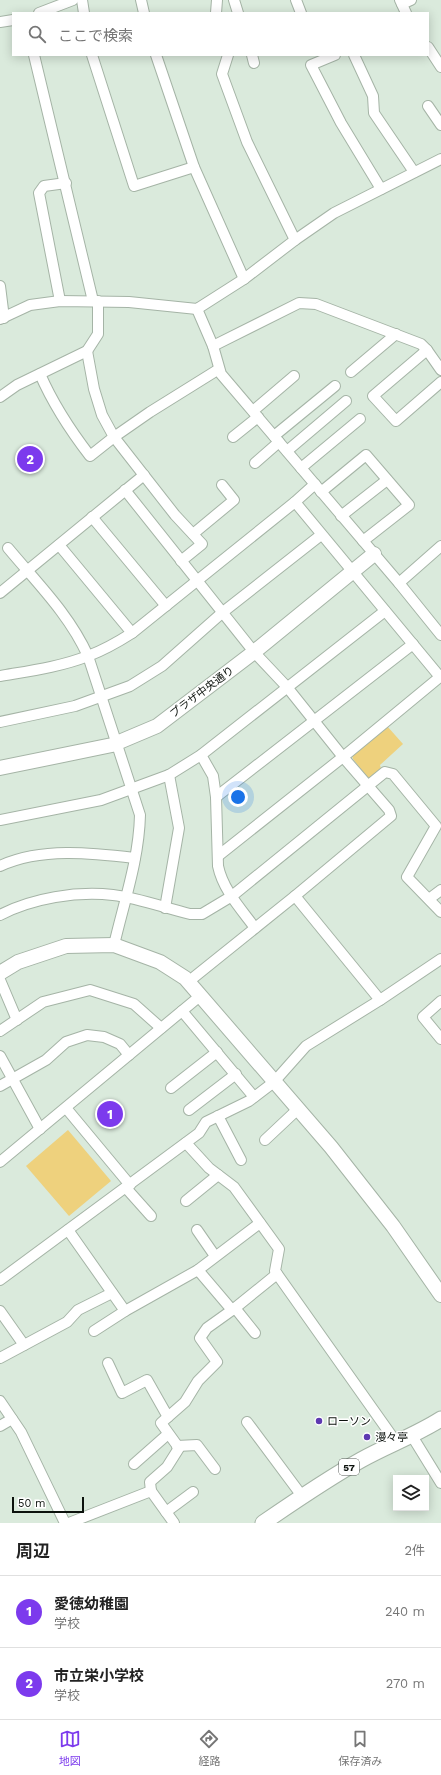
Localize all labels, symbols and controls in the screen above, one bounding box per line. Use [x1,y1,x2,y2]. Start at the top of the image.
search box [12,12,429,56]
icon: search [26,23,48,45]
text: ここで検索 [58,27,133,45]
pin: 2 [17,444,43,474]
street label: プラザ中央通り [167,664,237,720]
your location [228,787,248,807]
pin: 1 [97,1099,123,1129]
place label: ローソン [327,1415,371,1428]
marker: ローソン [314,1416,324,1426]
place label: 漫々亭 [375,1431,408,1444]
marker: 漫々亭 [362,1432,372,1442]
road number: 57 [339,1459,359,1475]
map controls [393,1475,429,1511]
button: layers [393,1475,429,1511]
scale bar [12,1495,84,1514]
text: 50 m [18,1497,45,1510]
text: 周辺 [16,1541,50,1561]
text: 2件 [404,1543,425,1558]
text: 愛徳幼稚園 [54,1595,129,1613]
text: 1 [26,1604,32,1619]
text: 240 m [385,1604,425,1619]
text: 学校 [54,1616,80,1631]
text: 市立栄小学校 [54,1667,144,1685]
text: 2 [25,1676,33,1691]
text: 270 m [386,1676,425,1691]
text: 学校 [54,1688,80,1703]
tab: 地図 [59,1728,81,1768]
tab: 経路 [198,1728,220,1768]
tab: 保存済み [338,1728,382,1768]

